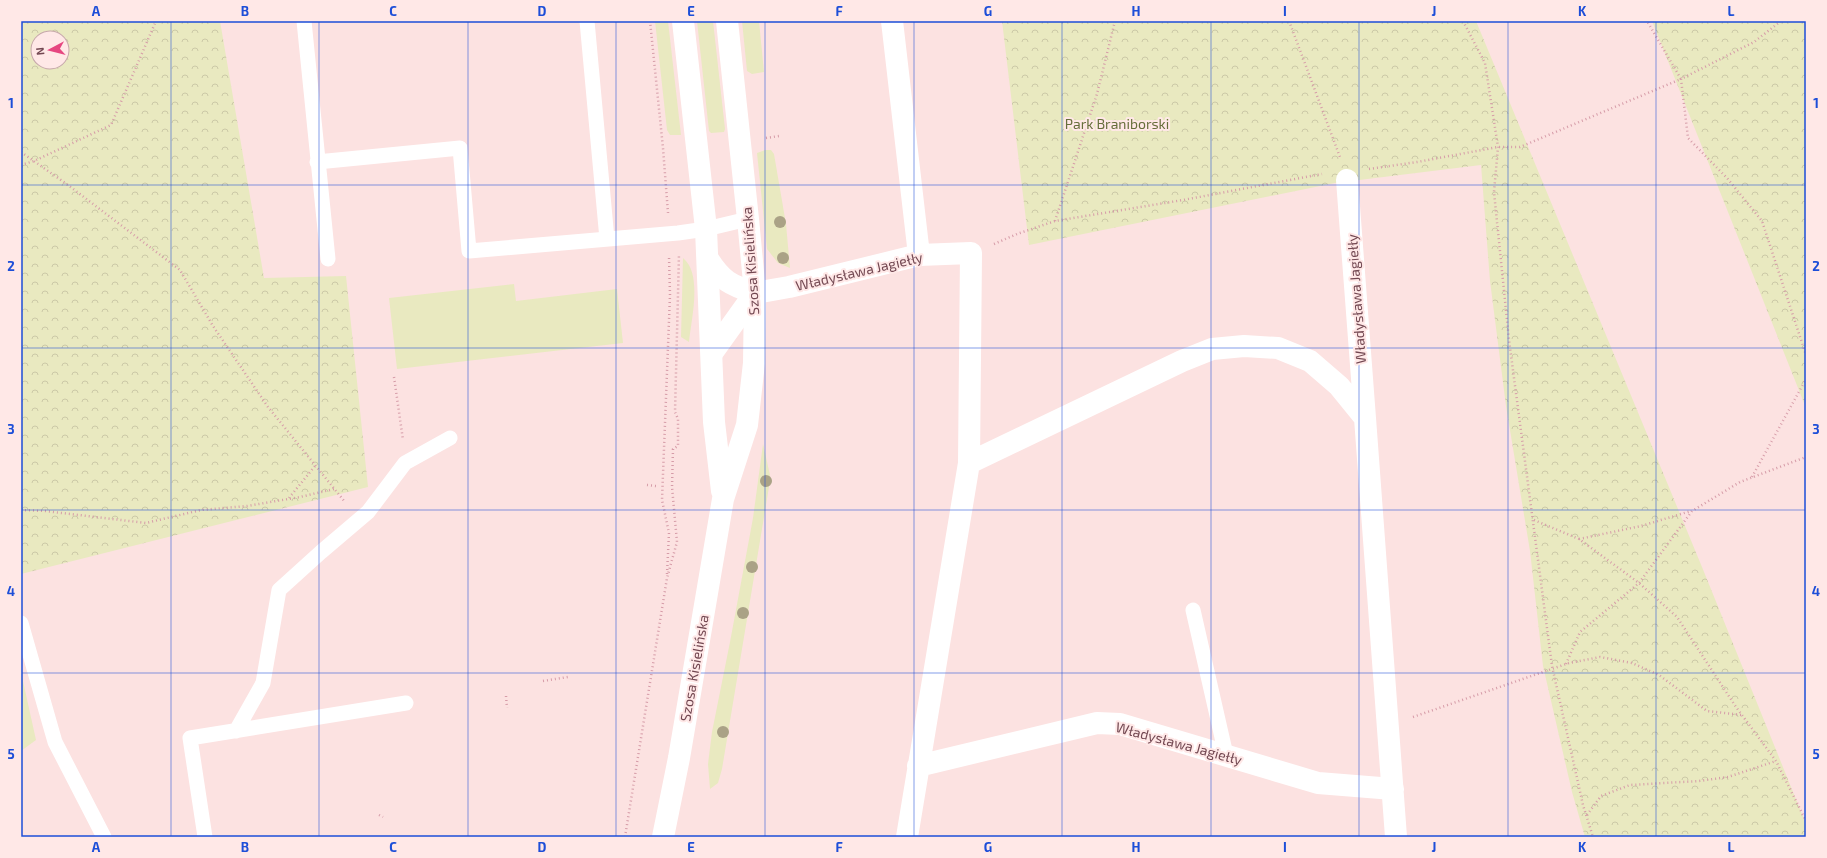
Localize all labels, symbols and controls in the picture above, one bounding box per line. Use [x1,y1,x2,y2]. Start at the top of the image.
text: A [92,3,101,19]
text: B [241,3,249,19]
text: C [389,3,397,19]
text: D [538,3,547,19]
text: E [687,3,695,19]
text: F [835,3,843,19]
text: G [984,3,992,19]
text: H [1132,3,1141,19]
text: I [1283,3,1287,19]
text: J [1432,3,1436,19]
text: K [1578,3,1587,19]
text: L [1728,3,1735,19]
north arrow [30,30,70,70]
text: N [33,46,47,56]
text: 1 [8,95,14,111]
text: 1 [1813,95,1819,111]
park label: Park Braniborski [1065,115,1169,132]
street label: Szosa Kisielińska [738,206,762,316]
street label: Władysława Jagiełły [1343,233,1369,364]
street label: Władysława Jagiełły [794,248,925,294]
text: 2 [7,258,15,274]
text: 2 [1812,258,1820,274]
text: 3 [7,421,15,437]
text: 3 [1812,421,1820,437]
text: 4 [7,583,15,599]
text: 4 [1812,583,1820,599]
street label: Szosa Kisielińska [676,613,712,723]
street label: Władysława Jagiełły [1114,718,1245,768]
text: 5 [7,746,15,762]
text: 5 [1812,746,1820,762]
text: A [92,839,101,855]
text: B [241,839,249,855]
text: C [389,839,397,855]
text: D [538,839,547,855]
text: E [687,839,695,855]
text: F [835,839,843,855]
text: G [984,839,992,855]
text: H [1132,839,1141,855]
text: I [1283,839,1287,855]
text: J [1432,839,1436,855]
text: K [1578,839,1587,855]
text: L [1728,839,1735,855]

